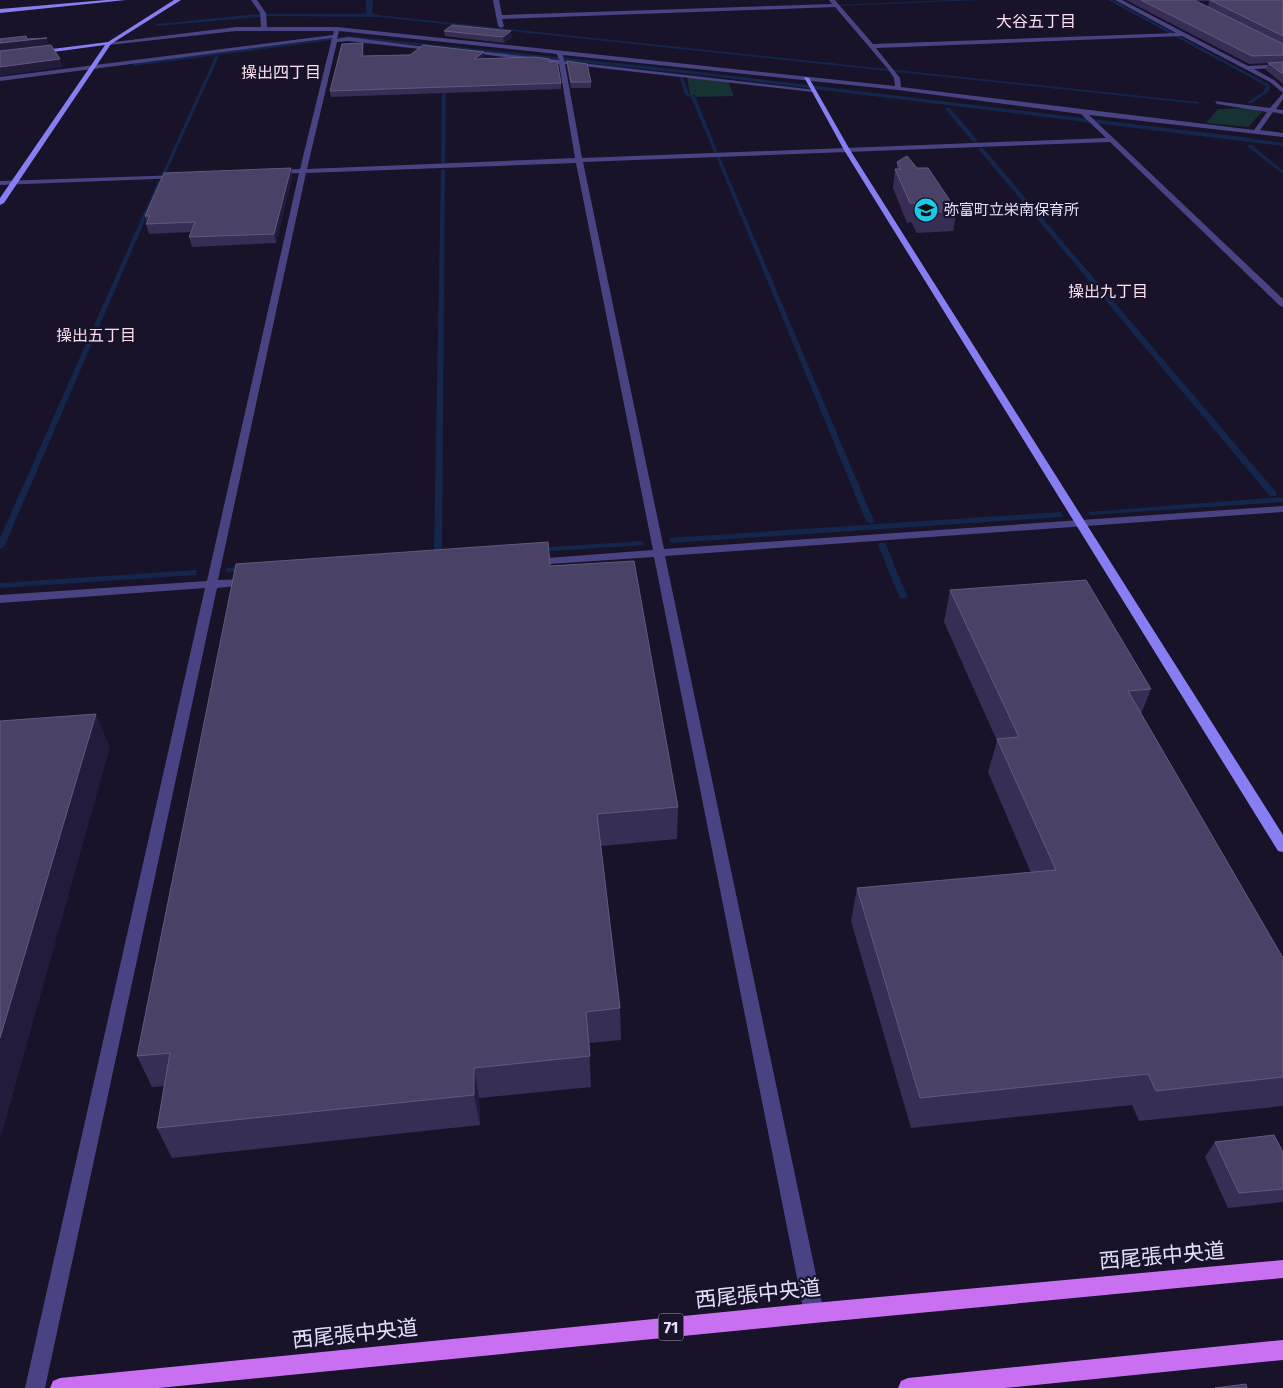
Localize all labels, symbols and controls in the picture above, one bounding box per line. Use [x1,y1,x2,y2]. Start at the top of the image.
district label: 大谷五丁目 [996,12,1076,31]
district label: 操出四丁目 [241,63,321,82]
school or university icon: 弥富町立栄南保育所 [913,197,939,223]
place label: 弥富町立栄南保育所 [944,201,1079,219]
district label: 操出九丁目 [1068,282,1148,301]
district label: 操出五丁目 [56,326,136,345]
street label: 西尾張中央道 [1098,1238,1226,1274]
street label: 西尾張中央道 [694,1274,822,1314]
street label: 西尾張中央道 [291,1314,419,1354]
road number: 71 [658,1314,684,1340]

